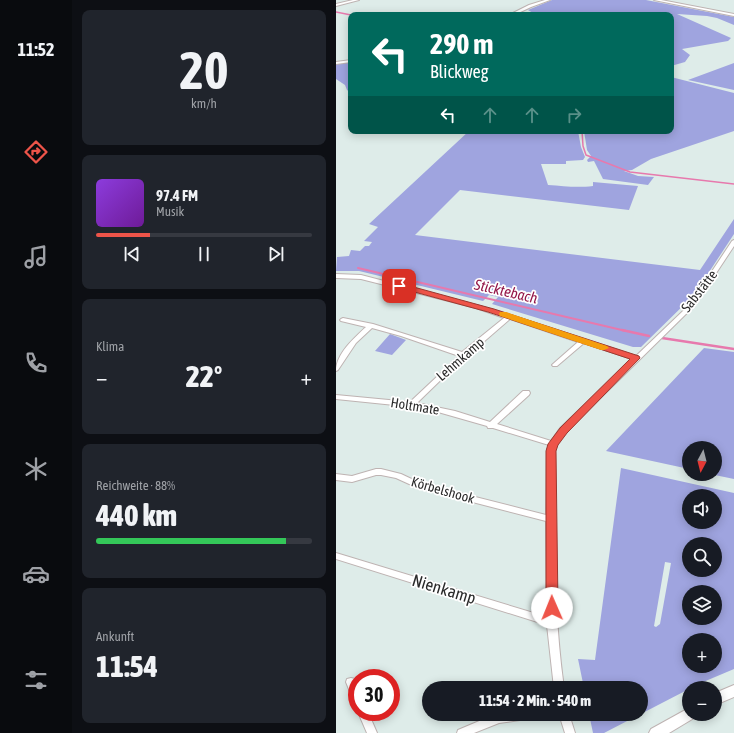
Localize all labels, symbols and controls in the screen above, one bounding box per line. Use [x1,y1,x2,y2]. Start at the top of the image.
icon: left [364,28,416,80]
text: 290 m [430,28,493,60]
text: 11:52 [17,39,55,60]
text: 20 [180,40,228,100]
text: Blickweg [430,61,489,82]
text: km/h [191,96,217,111]
icon: left [437,104,459,126]
icon: ahead [479,104,501,126]
icon: ahead [521,104,543,126]
icon: right [563,104,585,126]
icon: directions [22,138,50,166]
text: 97.4 FM [156,187,198,204]
text: Musik [156,204,184,219]
icon: music [22,243,50,271]
icon: previous [121,243,143,265]
icon: pause [193,243,215,265]
icon: next [265,243,287,265]
street label: Sabstätte [678,267,720,315]
pin [382,269,416,303]
icon: arrive [388,275,410,297]
water label: Sticktebach [472,275,539,306]
street label: Lehmkamp [433,334,487,384]
text: Klima [96,339,124,354]
icon: phone [22,349,50,377]
text: 22° [186,359,222,393]
text: − [96,364,107,390]
text: + [301,364,312,390]
street label: Holtmate [389,394,441,418]
north arrow [682,441,722,481]
map controls [682,441,722,721]
icon: climate [22,455,50,483]
street label: Körbelshook [410,473,476,507]
text: Reichweite · 88% [96,478,175,493]
button: sound [682,489,722,529]
text: 440 km [96,498,177,532]
button: search [682,537,722,577]
icon: car [22,560,50,588]
street label: Nienkamp [410,570,478,608]
button: layers [682,585,722,625]
position arrow [531,587,573,629]
text: Ankunft [96,629,134,644]
button: + [682,633,722,673]
text: 11:54 [96,649,158,683]
icon: filters [22,666,50,694]
speed limit sign: 30 [348,669,400,721]
button: − [682,681,722,721]
text: 11:54 · 2 Min. · 540 m [479,692,591,709]

